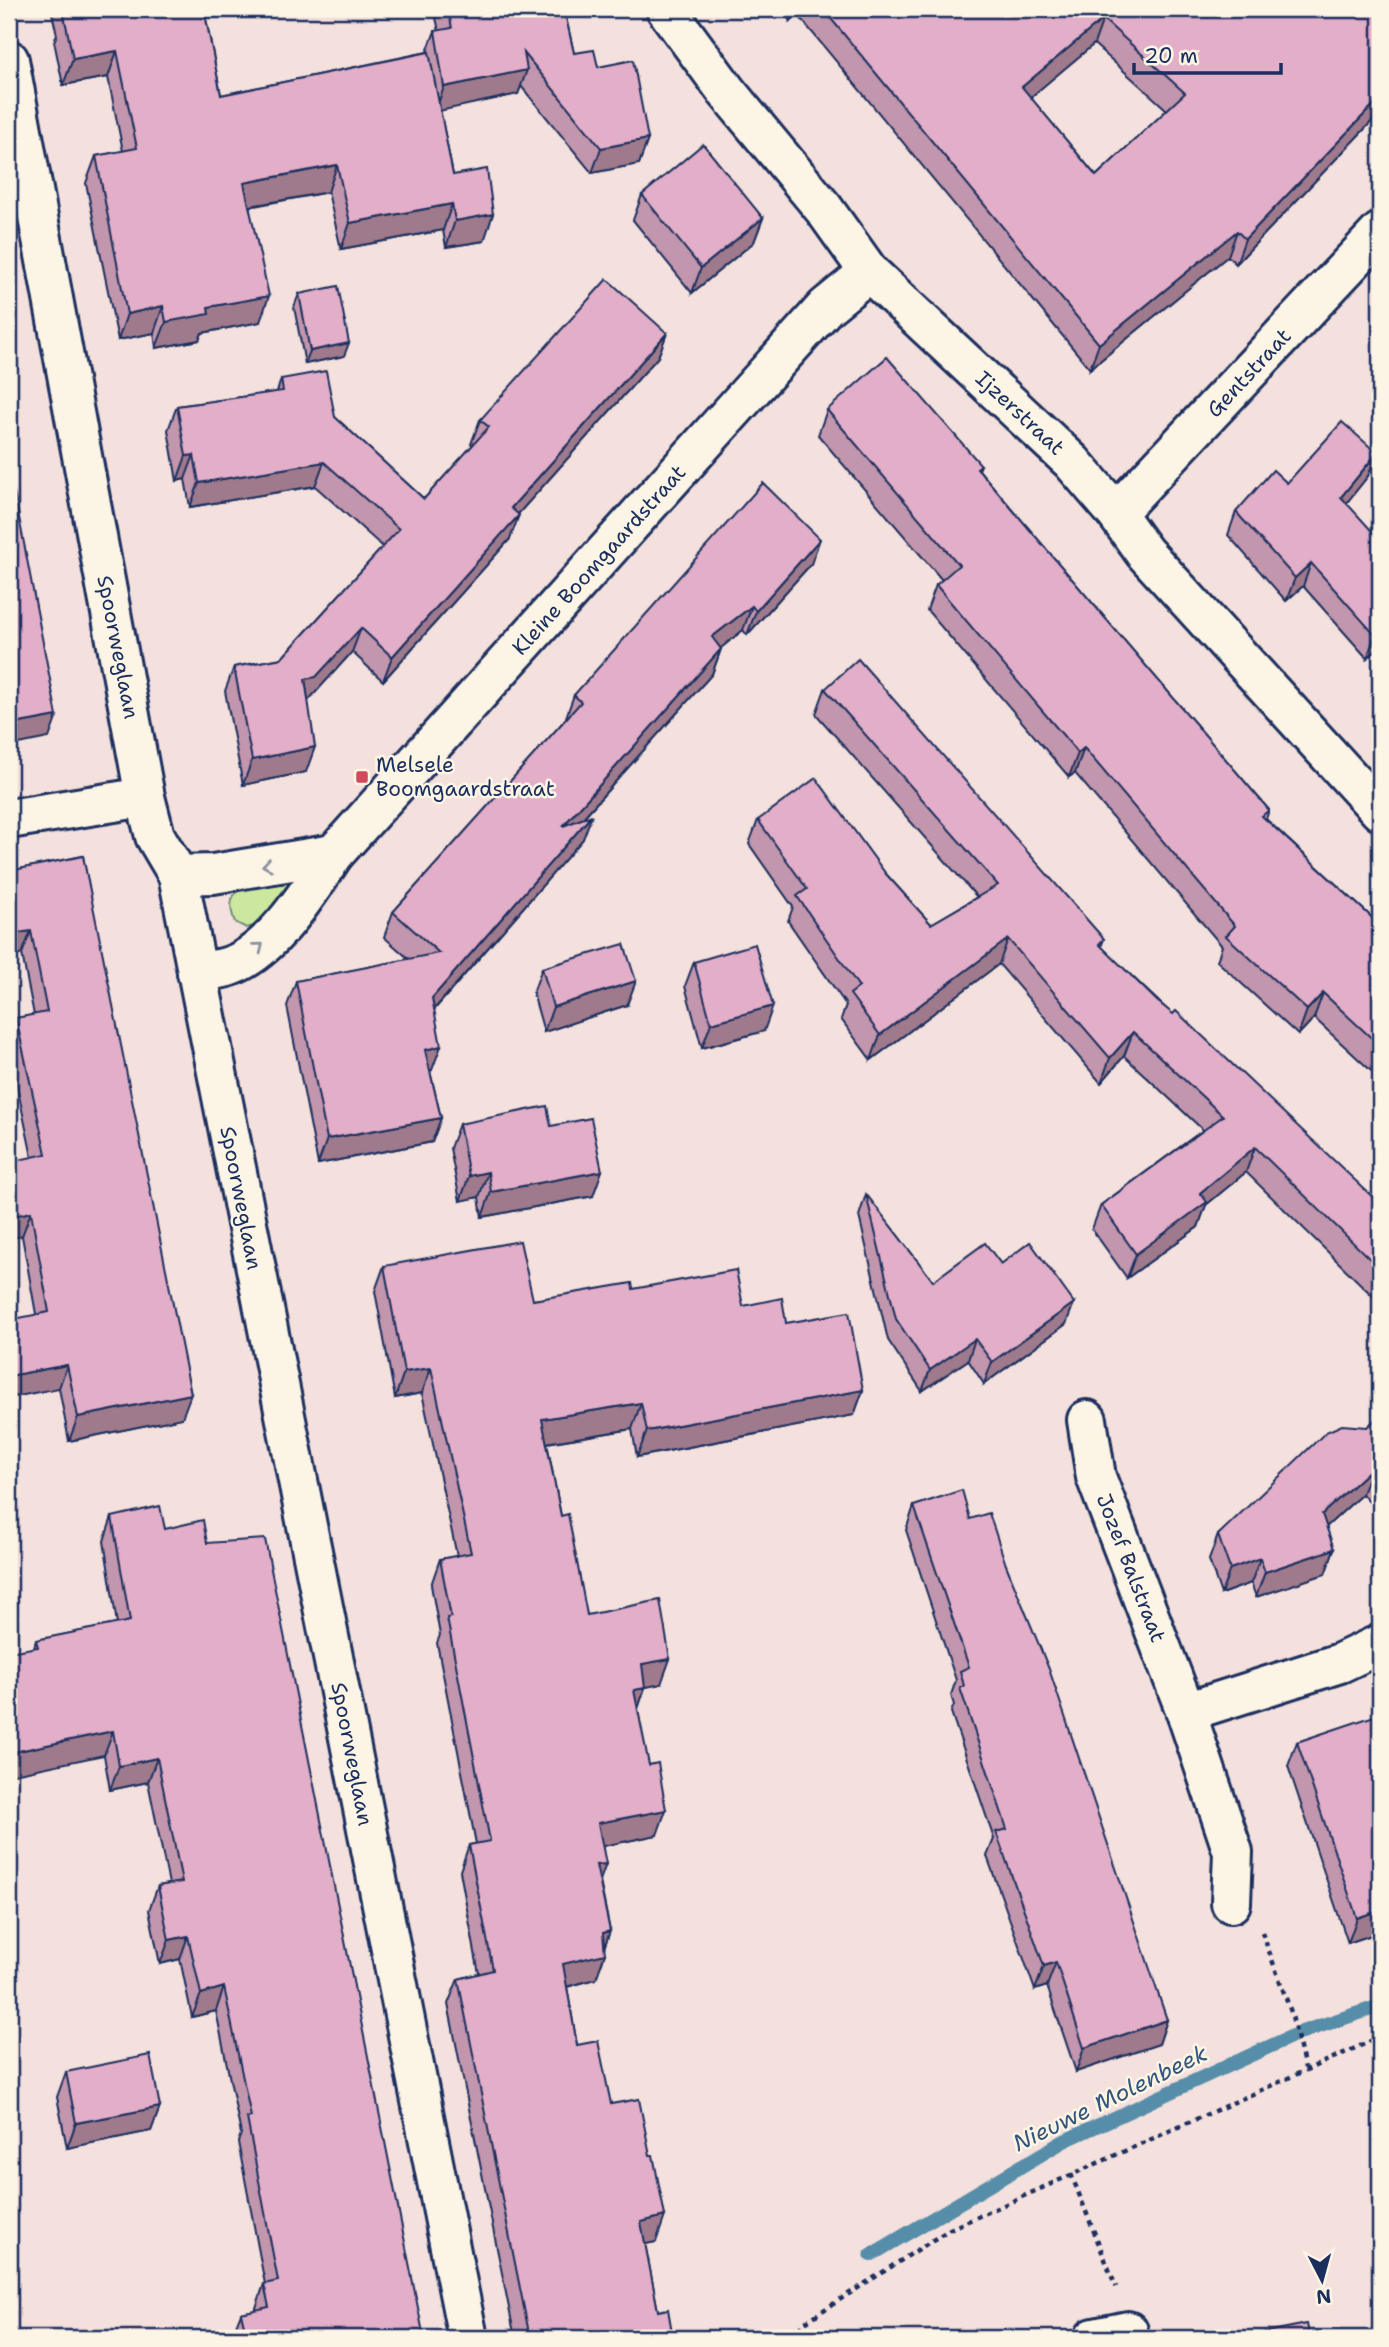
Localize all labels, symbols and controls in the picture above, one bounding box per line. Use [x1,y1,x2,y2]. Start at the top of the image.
scale bar [1134,32,1280,76]
text: 20 m [1144,42,1198,70]
street label: Gentstraat [1201,323,1297,423]
street label: Ijzerstraat [970,365,1070,461]
street label: Kleine Boomgaardstraat [506,459,692,661]
street label: Spoorweglaan [90,573,146,721]
place label: Melsele Boomgaardstraat [376,751,555,803]
marker: Melsele Boomgaardstraat [354,769,370,785]
one-way arrow [261,857,273,872]
one-way arrow [251,942,263,955]
street label: Spoorweglaan [213,1124,269,1272]
street label: Jozef Balstraat [1090,1490,1172,1646]
street label: Spoorweglaan [324,1680,380,1828]
water label: Nieuwe Molenbeek [1008,2038,1212,2158]
north arrow [1288,2246,1358,2316]
text: N [1315,2283,1333,2310]

